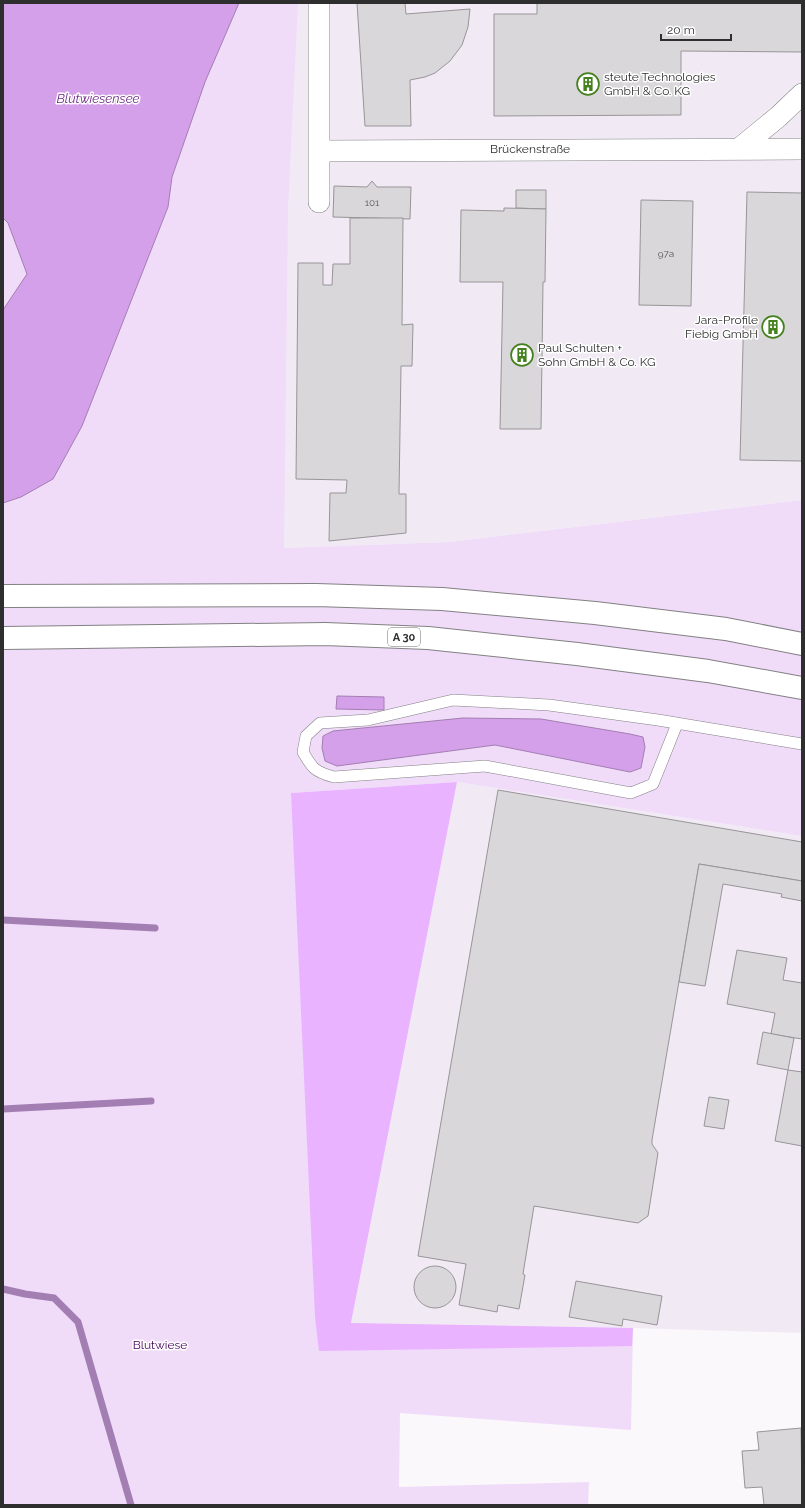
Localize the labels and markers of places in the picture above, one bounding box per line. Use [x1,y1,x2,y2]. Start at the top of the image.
place label: steute Technologies GmbH & Co. KG [604,70,716,98]
building icon: steute Technologies GmbH & Co. KG [575,71,601,97]
place label: Jara-Profile Fiebig GmbH [685,313,758,341]
building icon: Jara-Profile Fiebig GmbH [760,314,786,340]
place label: Paul Schulten + Sohn GmbH & Co. KG [538,341,656,369]
building icon: Paul Schulten + Sohn GmbH & Co. KG [509,342,535,368]

